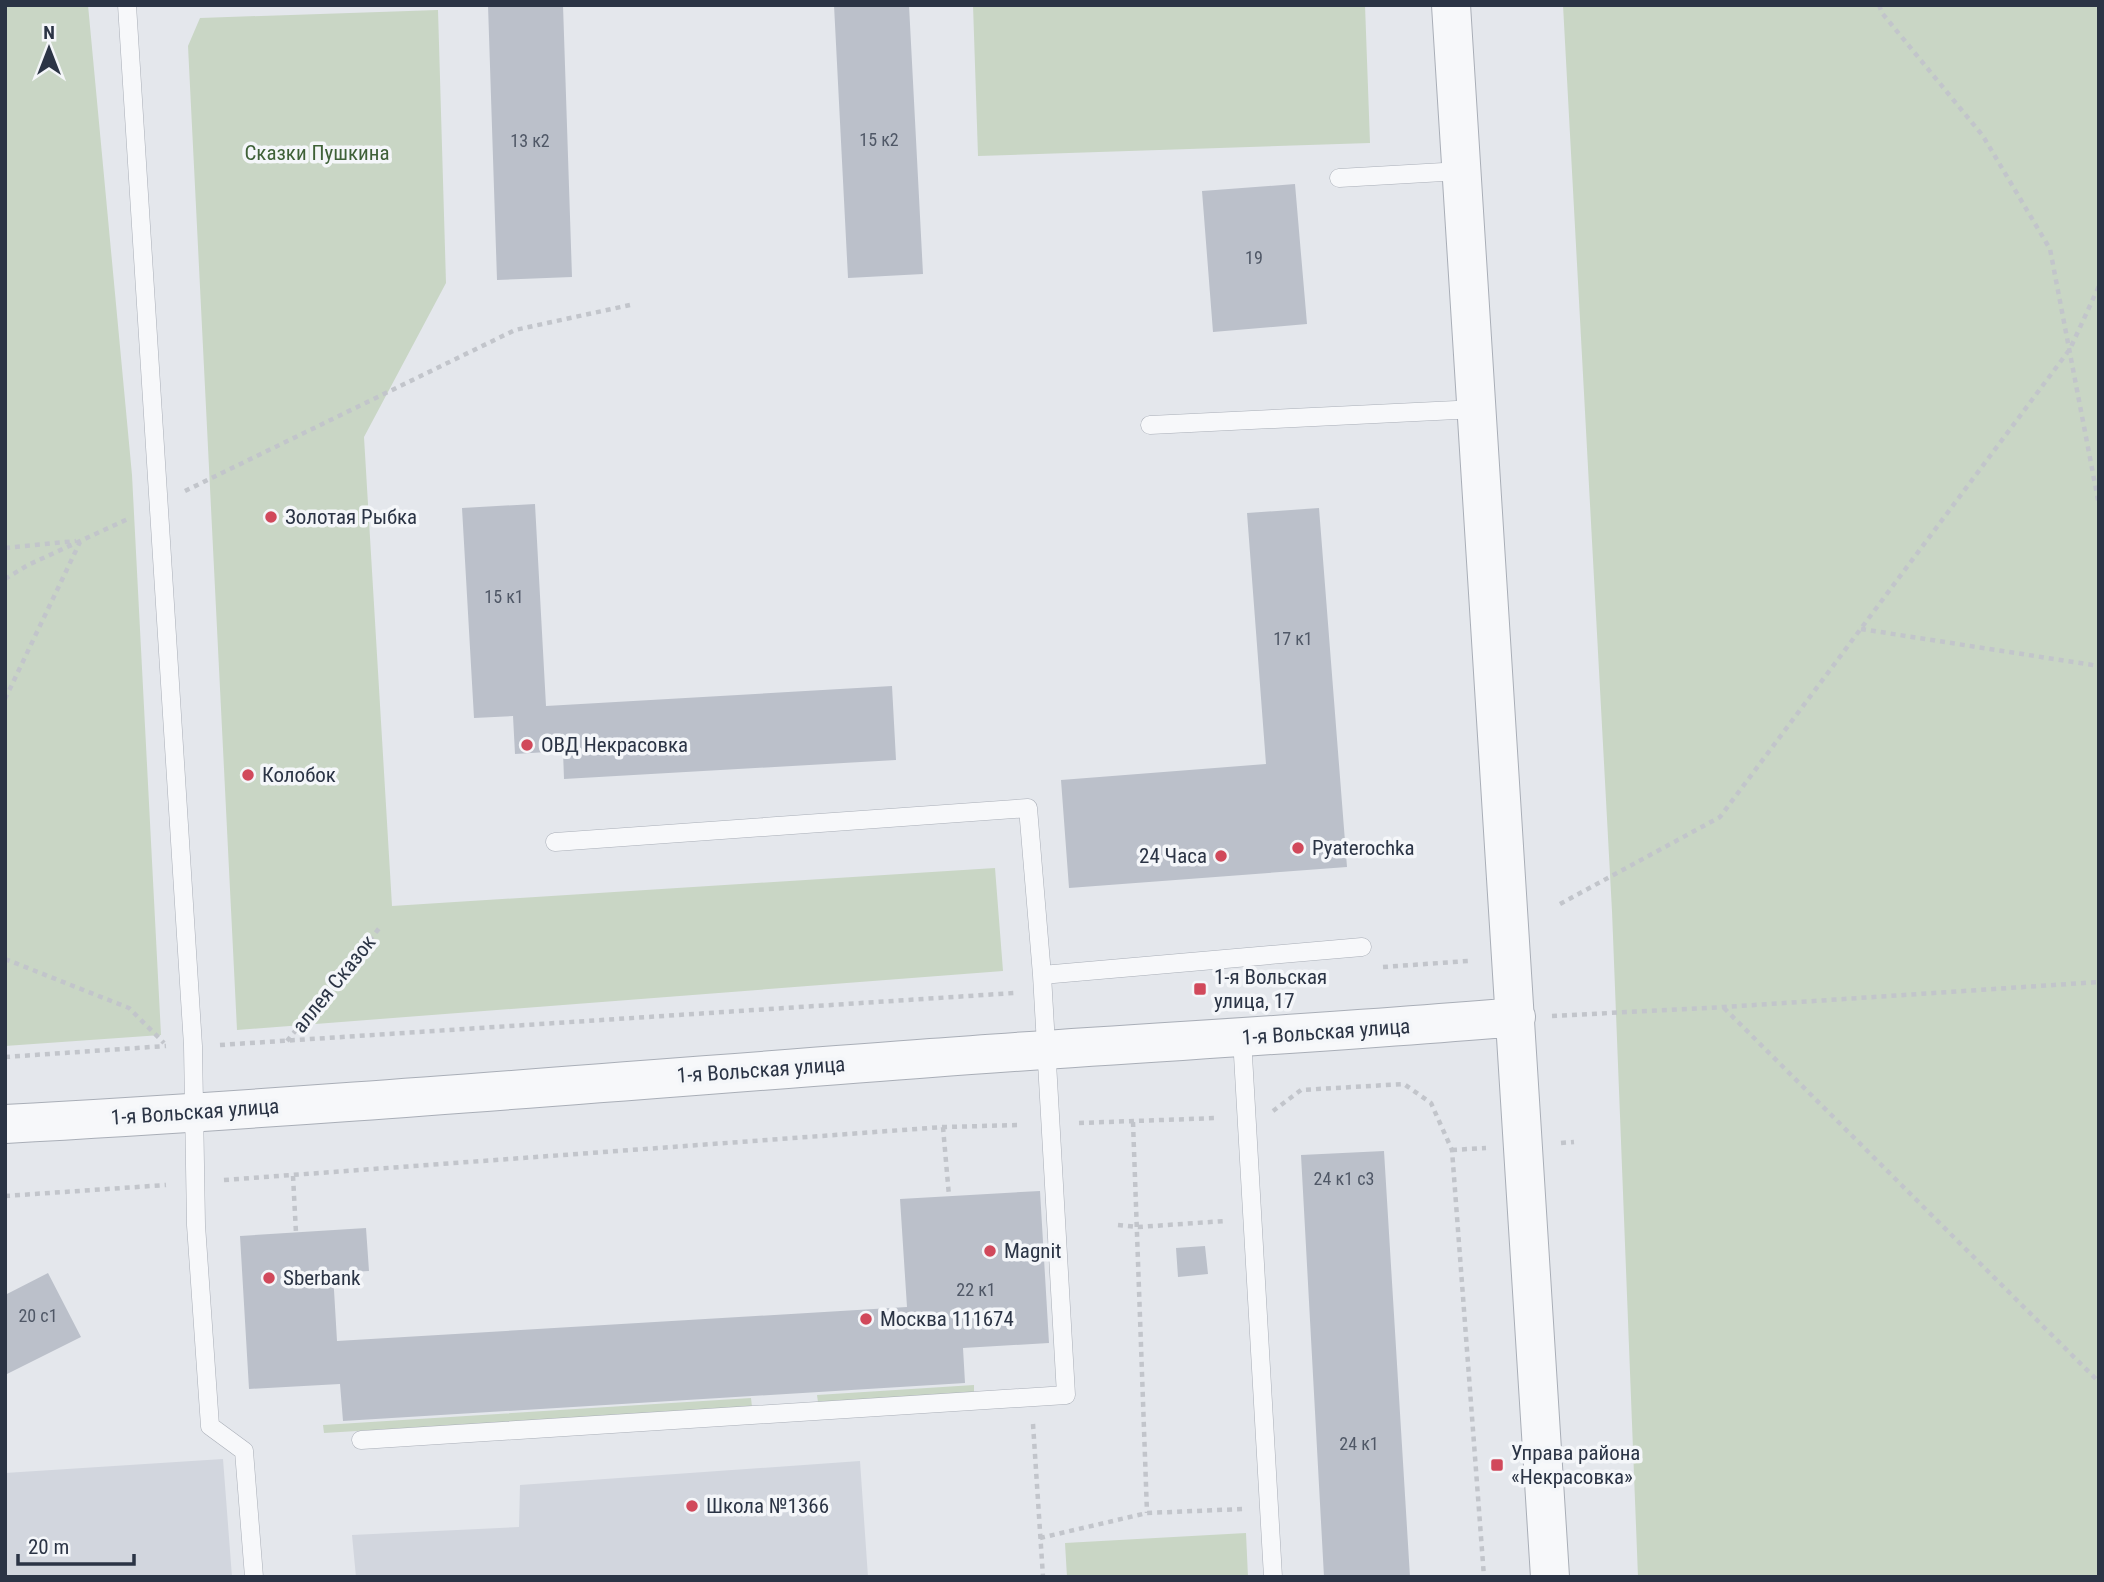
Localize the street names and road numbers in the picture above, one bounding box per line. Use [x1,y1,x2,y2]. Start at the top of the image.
street label: аллея Сказок [287,930,381,1038]
street label: 1-я Вольская улица [1241,1014,1411,1050]
street label: 1-я Вольская улица [676,1052,846,1088]
street label: 1-я Вольская улица [110,1094,280,1130]

